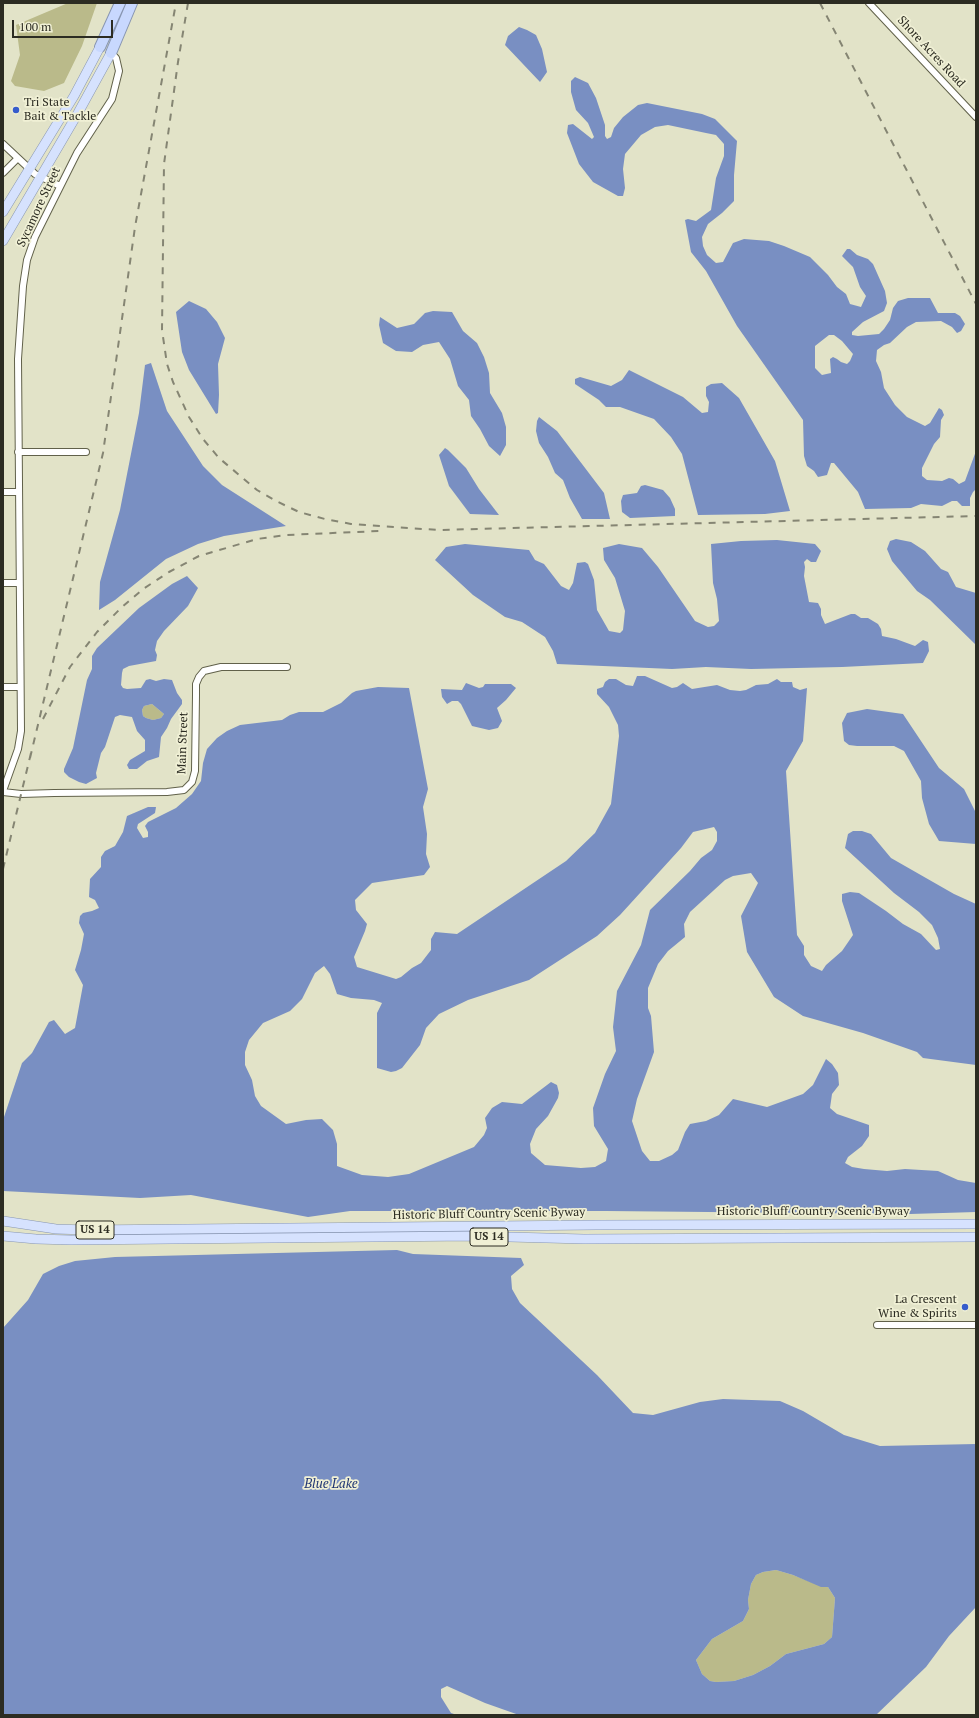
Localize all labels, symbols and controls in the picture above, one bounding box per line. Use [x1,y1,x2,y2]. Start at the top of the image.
scale bar [14,12,115,38]
street label: Shore Acres Road [894,13,968,91]
text: 100 m [19,19,51,34]
place label: Tri State Bait & Tackle [24,96,96,124]
marker: Tri State Bait & Tackle [11,105,21,115]
street label: Sycamore Street [14,165,64,249]
street label: Main Street [175,712,191,774]
street label: Historic Bluff Country Scenic Byway [393,1205,585,1223]
street label: Historic Bluff Country Scenic Byway [717,1205,909,1219]
road number: US 14 [76,1221,114,1239]
road number: US 14 [470,1228,508,1246]
place label: La Crescent Wine & Spirits [878,1293,957,1321]
marker: La Crescent Wine & Spirits [960,1302,970,1312]
water label: Blue Lake [304,1476,358,1492]

